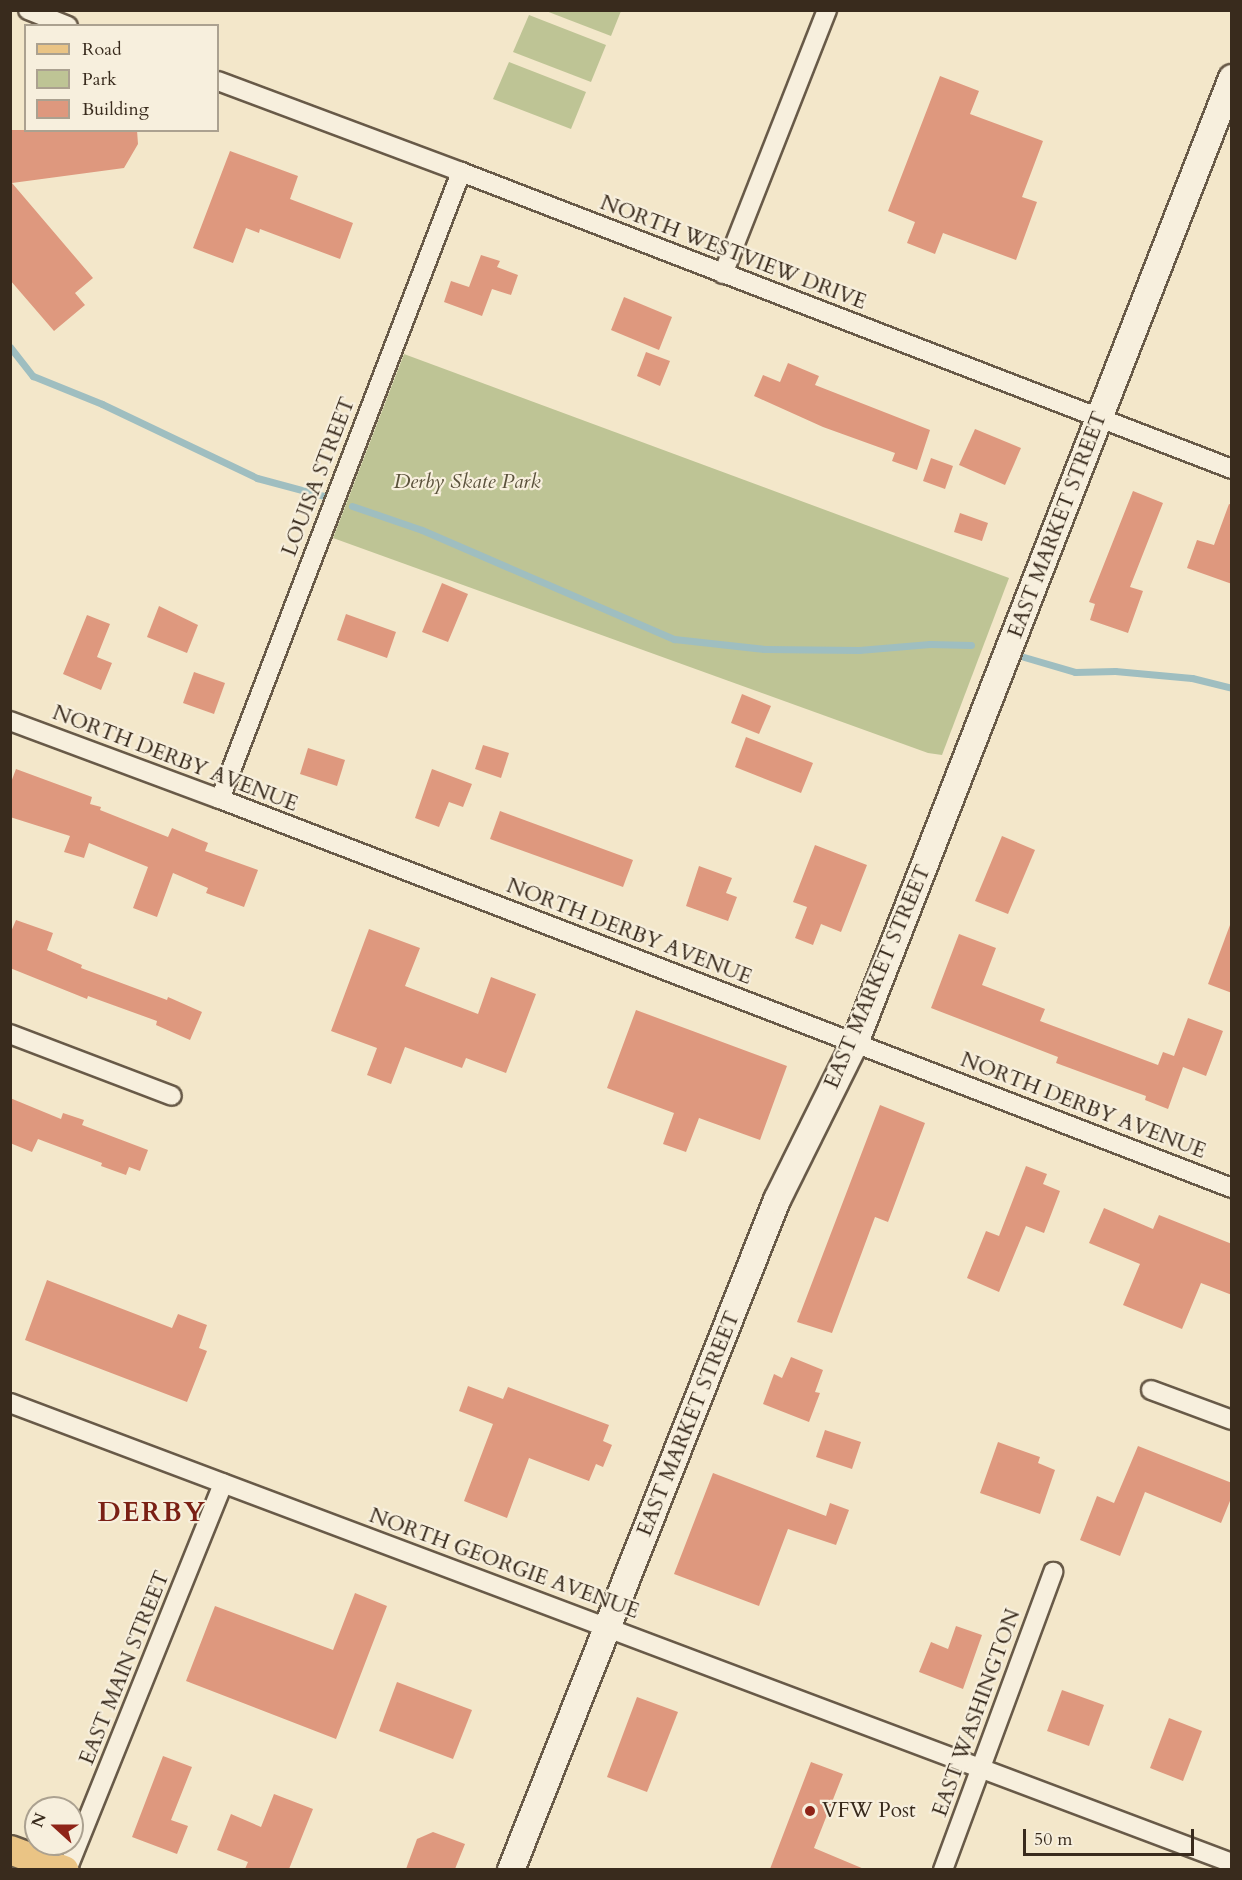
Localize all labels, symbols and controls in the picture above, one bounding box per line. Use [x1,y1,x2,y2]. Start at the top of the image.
legend [24,24,219,132]
text: Road [82,37,122,62]
text: Park [82,67,117,92]
text: Building [82,97,149,122]
street label: NORTH WESTVIEW DRIVE [596,191,870,315]
street label: LOUISA STREET [277,394,361,560]
street label: EAST MARKET STREET [1003,408,1113,642]
park label: Derby Skate Park [393,469,541,495]
street label: NORTH DERBY AVENUE [49,701,301,817]
street label: EAST MARKET STREET [819,862,937,1092]
street label: NORTH DERBY AVENUE [503,874,755,990]
street label: NORTH DERBY AVENUE [957,1048,1209,1164]
street label: EAST MARKET STREET [632,1308,746,1540]
district label: DERBY [98,1497,206,1529]
street label: NORTH GEORGIE AVENUE [366,1503,642,1625]
street label: EAST MAIN STREET [75,1567,175,1769]
street label: EAST WASHINGTON [928,1606,1026,1820]
north arrow [24,1796,84,1856]
place label: VFW Post [822,1798,916,1824]
marker: VFW Post [803,1804,817,1818]
text: N [26,1810,52,1831]
scale bar [1026,1817,1197,1855]
text: 50 m [1034,1827,1073,1852]

